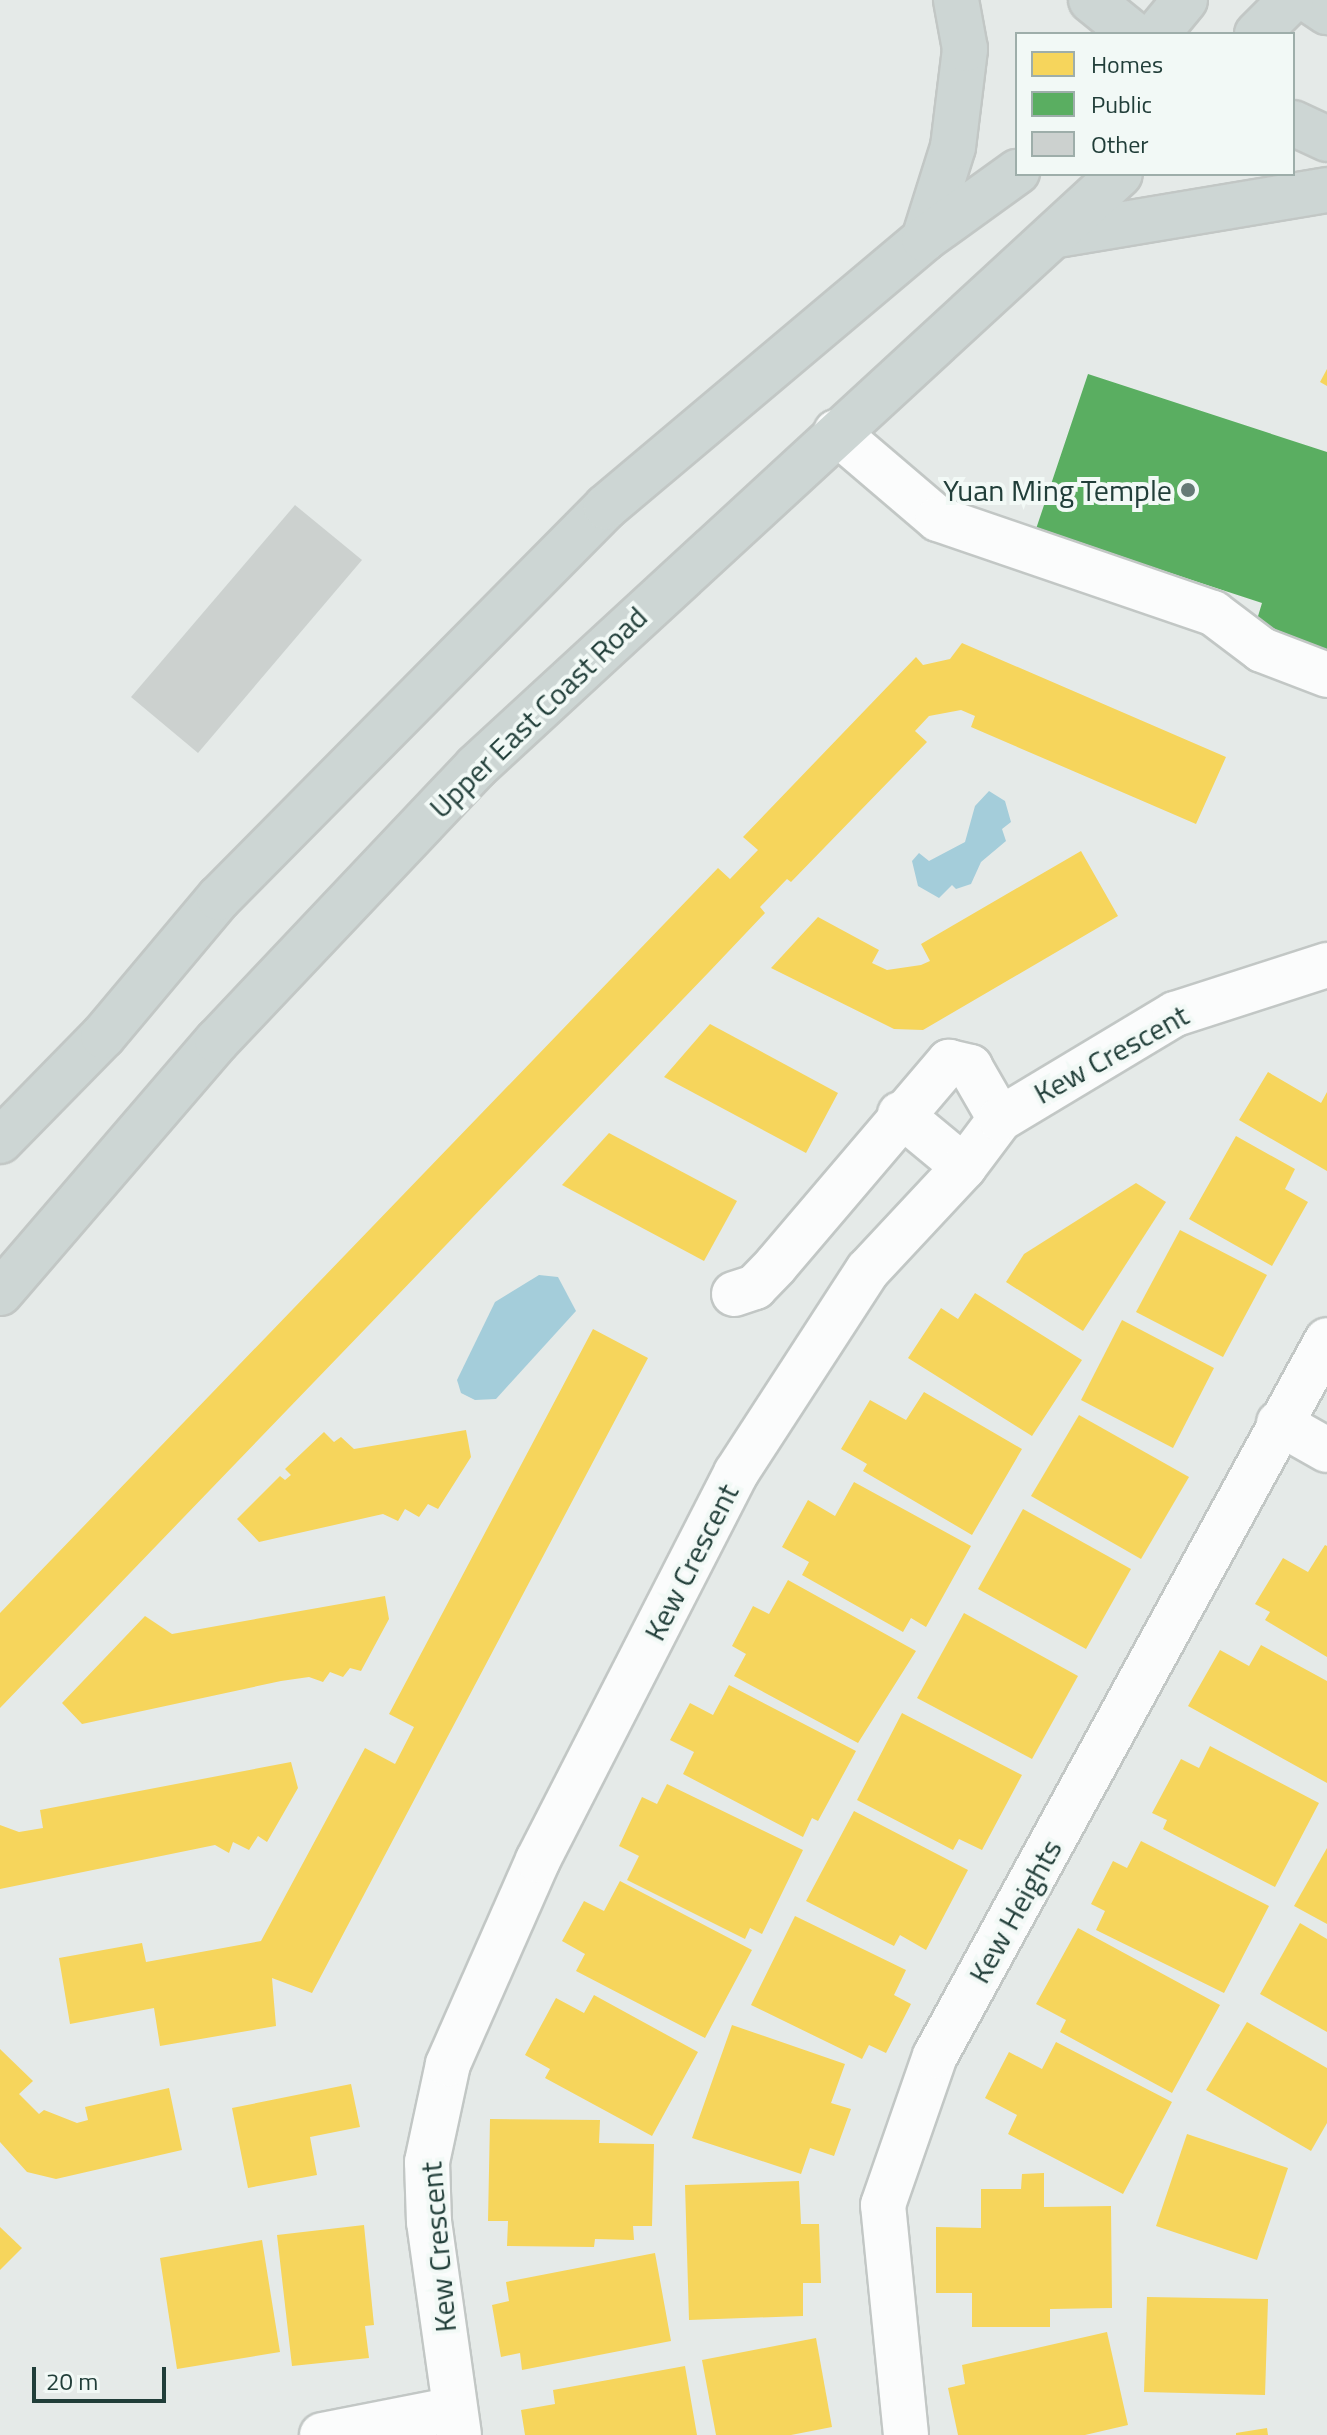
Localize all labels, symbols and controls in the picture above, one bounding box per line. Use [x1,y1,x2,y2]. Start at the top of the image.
legend [1015,32,1295,176]
text: Homes [1091,46,1163,82]
text: Public [1091,86,1152,122]
text: Other [1091,126,1149,162]
place label: Yuan Ming Temple [943,472,1172,508]
marker: Yuan Ming Temple [1179,481,1197,499]
street label: Upper East Coast Road [422,599,654,825]
street label: Kew Crescent [1027,997,1195,1111]
street label: Kew Crescent [636,1478,746,1646]
street label: Kew Heights [961,1833,1069,1989]
street label: Kew Crescent [413,2160,463,2334]
scale bar [36,2351,170,2401]
text: 20 m [46,2363,98,2399]

